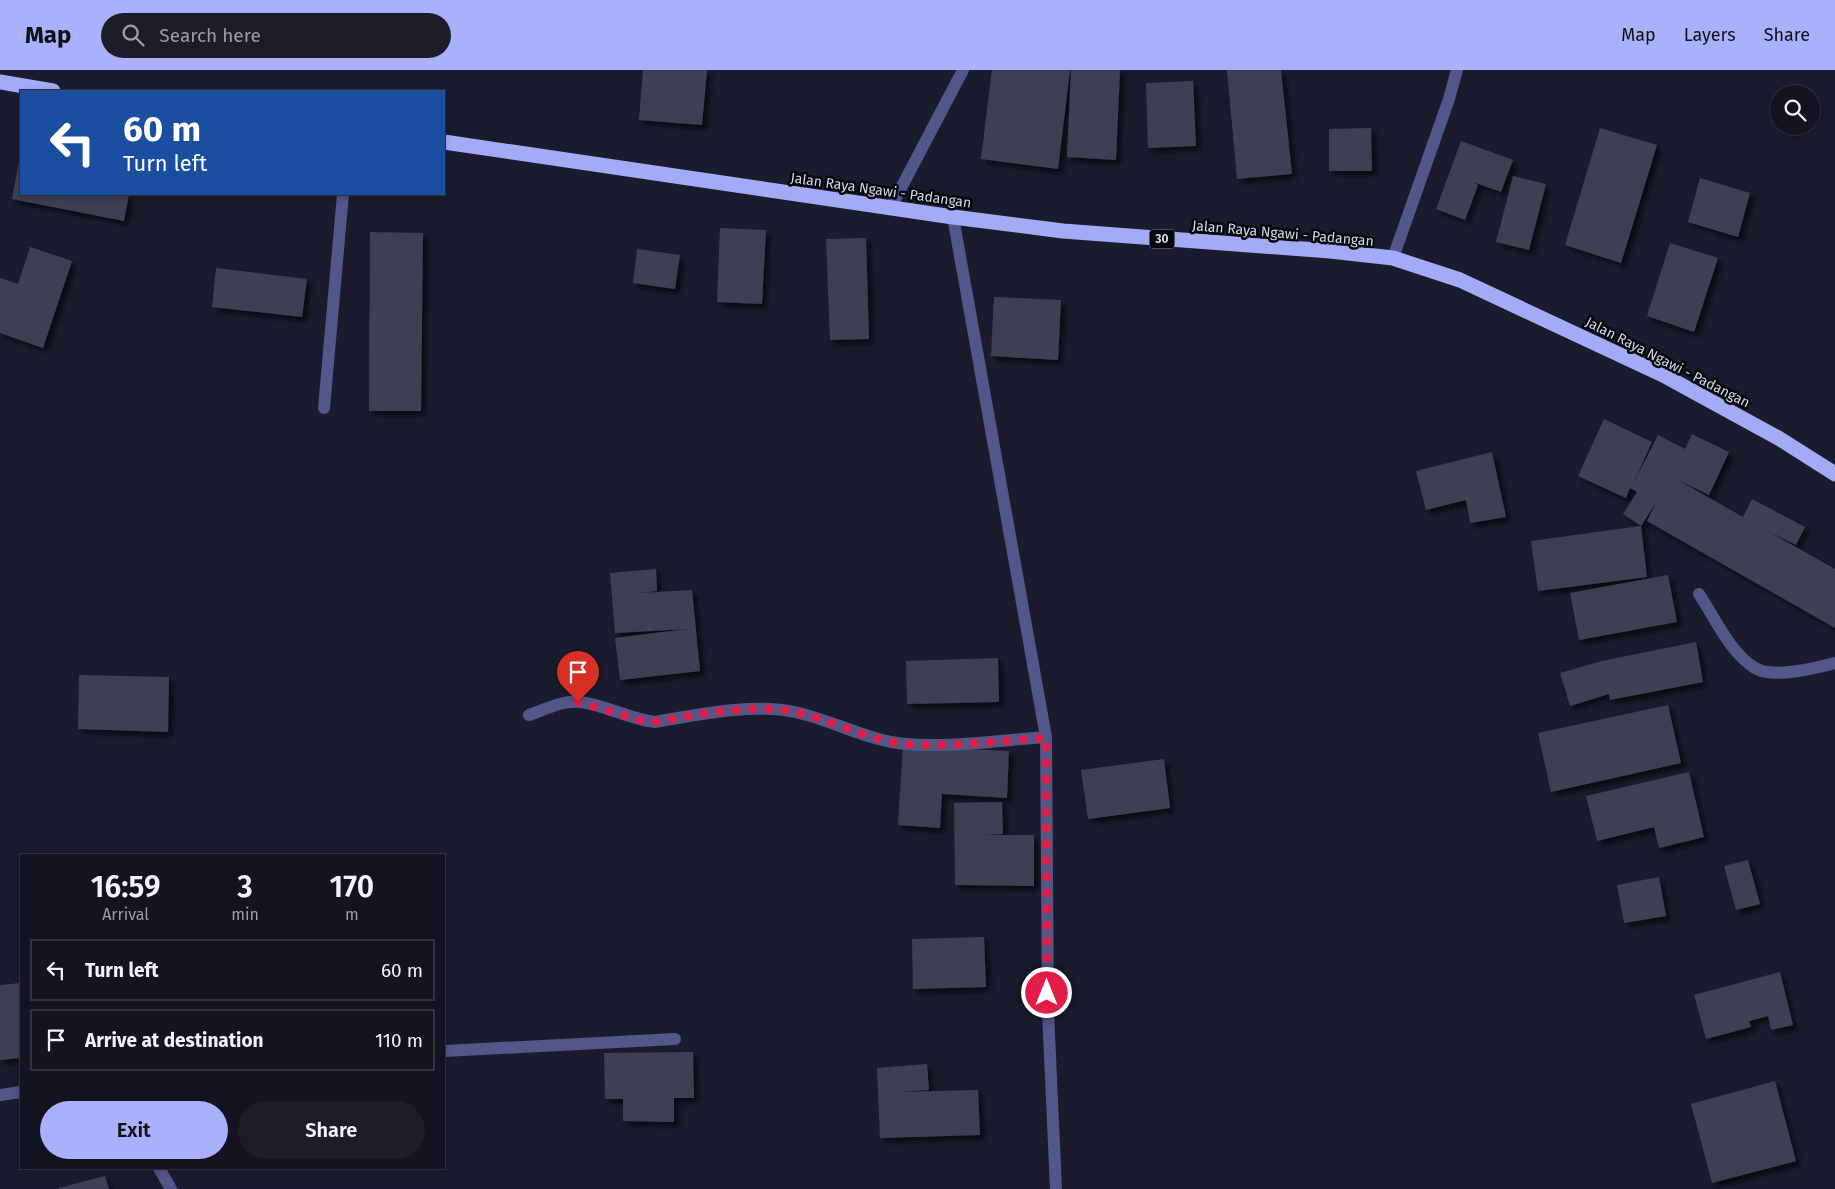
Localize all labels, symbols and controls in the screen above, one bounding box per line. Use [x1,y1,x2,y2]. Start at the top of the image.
search box [101,13,451,58]
text: Map [25,21,71,49]
icon: search [119,21,147,49]
text: Search here [159,24,261,47]
text: Map [1621,24,1656,46]
text: Layers [1684,24,1736,46]
text: Share [1764,24,1810,46]
map controls [1770,85,1820,135]
button: search [1770,85,1820,135]
text: 60 m [123,108,201,150]
icon: left [40,110,105,175]
text: Turn left [123,150,207,177]
street label: Jalan Raya Ngawi - Padangan [790,169,972,212]
street label: Jalan Raya Ngawi - Padangan [1191,217,1374,250]
road number: 30 [1150,230,1174,248]
street label: Jalan Raya Ngawi - Padangan [1583,314,1753,411]
pin [557,651,599,702]
icon: arrive [564,658,592,686]
text: 16:59 [91,869,160,905]
text: 3 [237,869,253,905]
text: 170 [330,869,374,905]
text: Arrival [102,905,149,924]
text: min [231,905,259,924]
text: m [345,905,359,924]
icon: left [42,956,70,984]
text: Turn left [85,959,159,982]
text: 60 m [381,959,423,982]
position arrow [1020,966,1072,1018]
icon: arrive [42,1026,70,1054]
text: Arrive at destination [85,1029,264,1052]
text: 110 m [375,1029,423,1052]
button: Exit [40,1101,228,1159]
button: Share [238,1101,425,1159]

